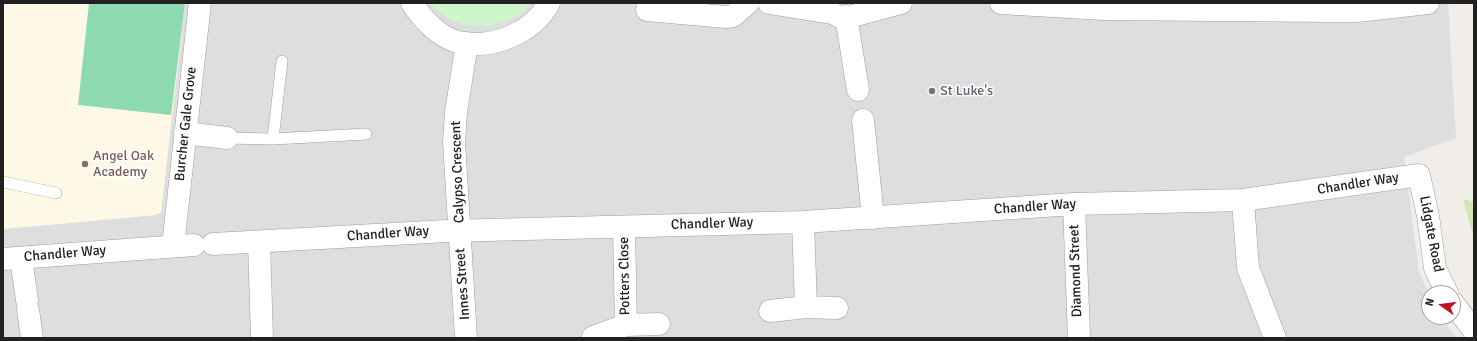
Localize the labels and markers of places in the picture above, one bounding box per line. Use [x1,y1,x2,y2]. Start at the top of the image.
place label: St Luke's [940,83,993,99]
marker: St Luke's [927,86,937,96]
place label: Angel Oak Academy [93,148,154,180]
marker: Angel Oak Academy [80,159,90,169]

